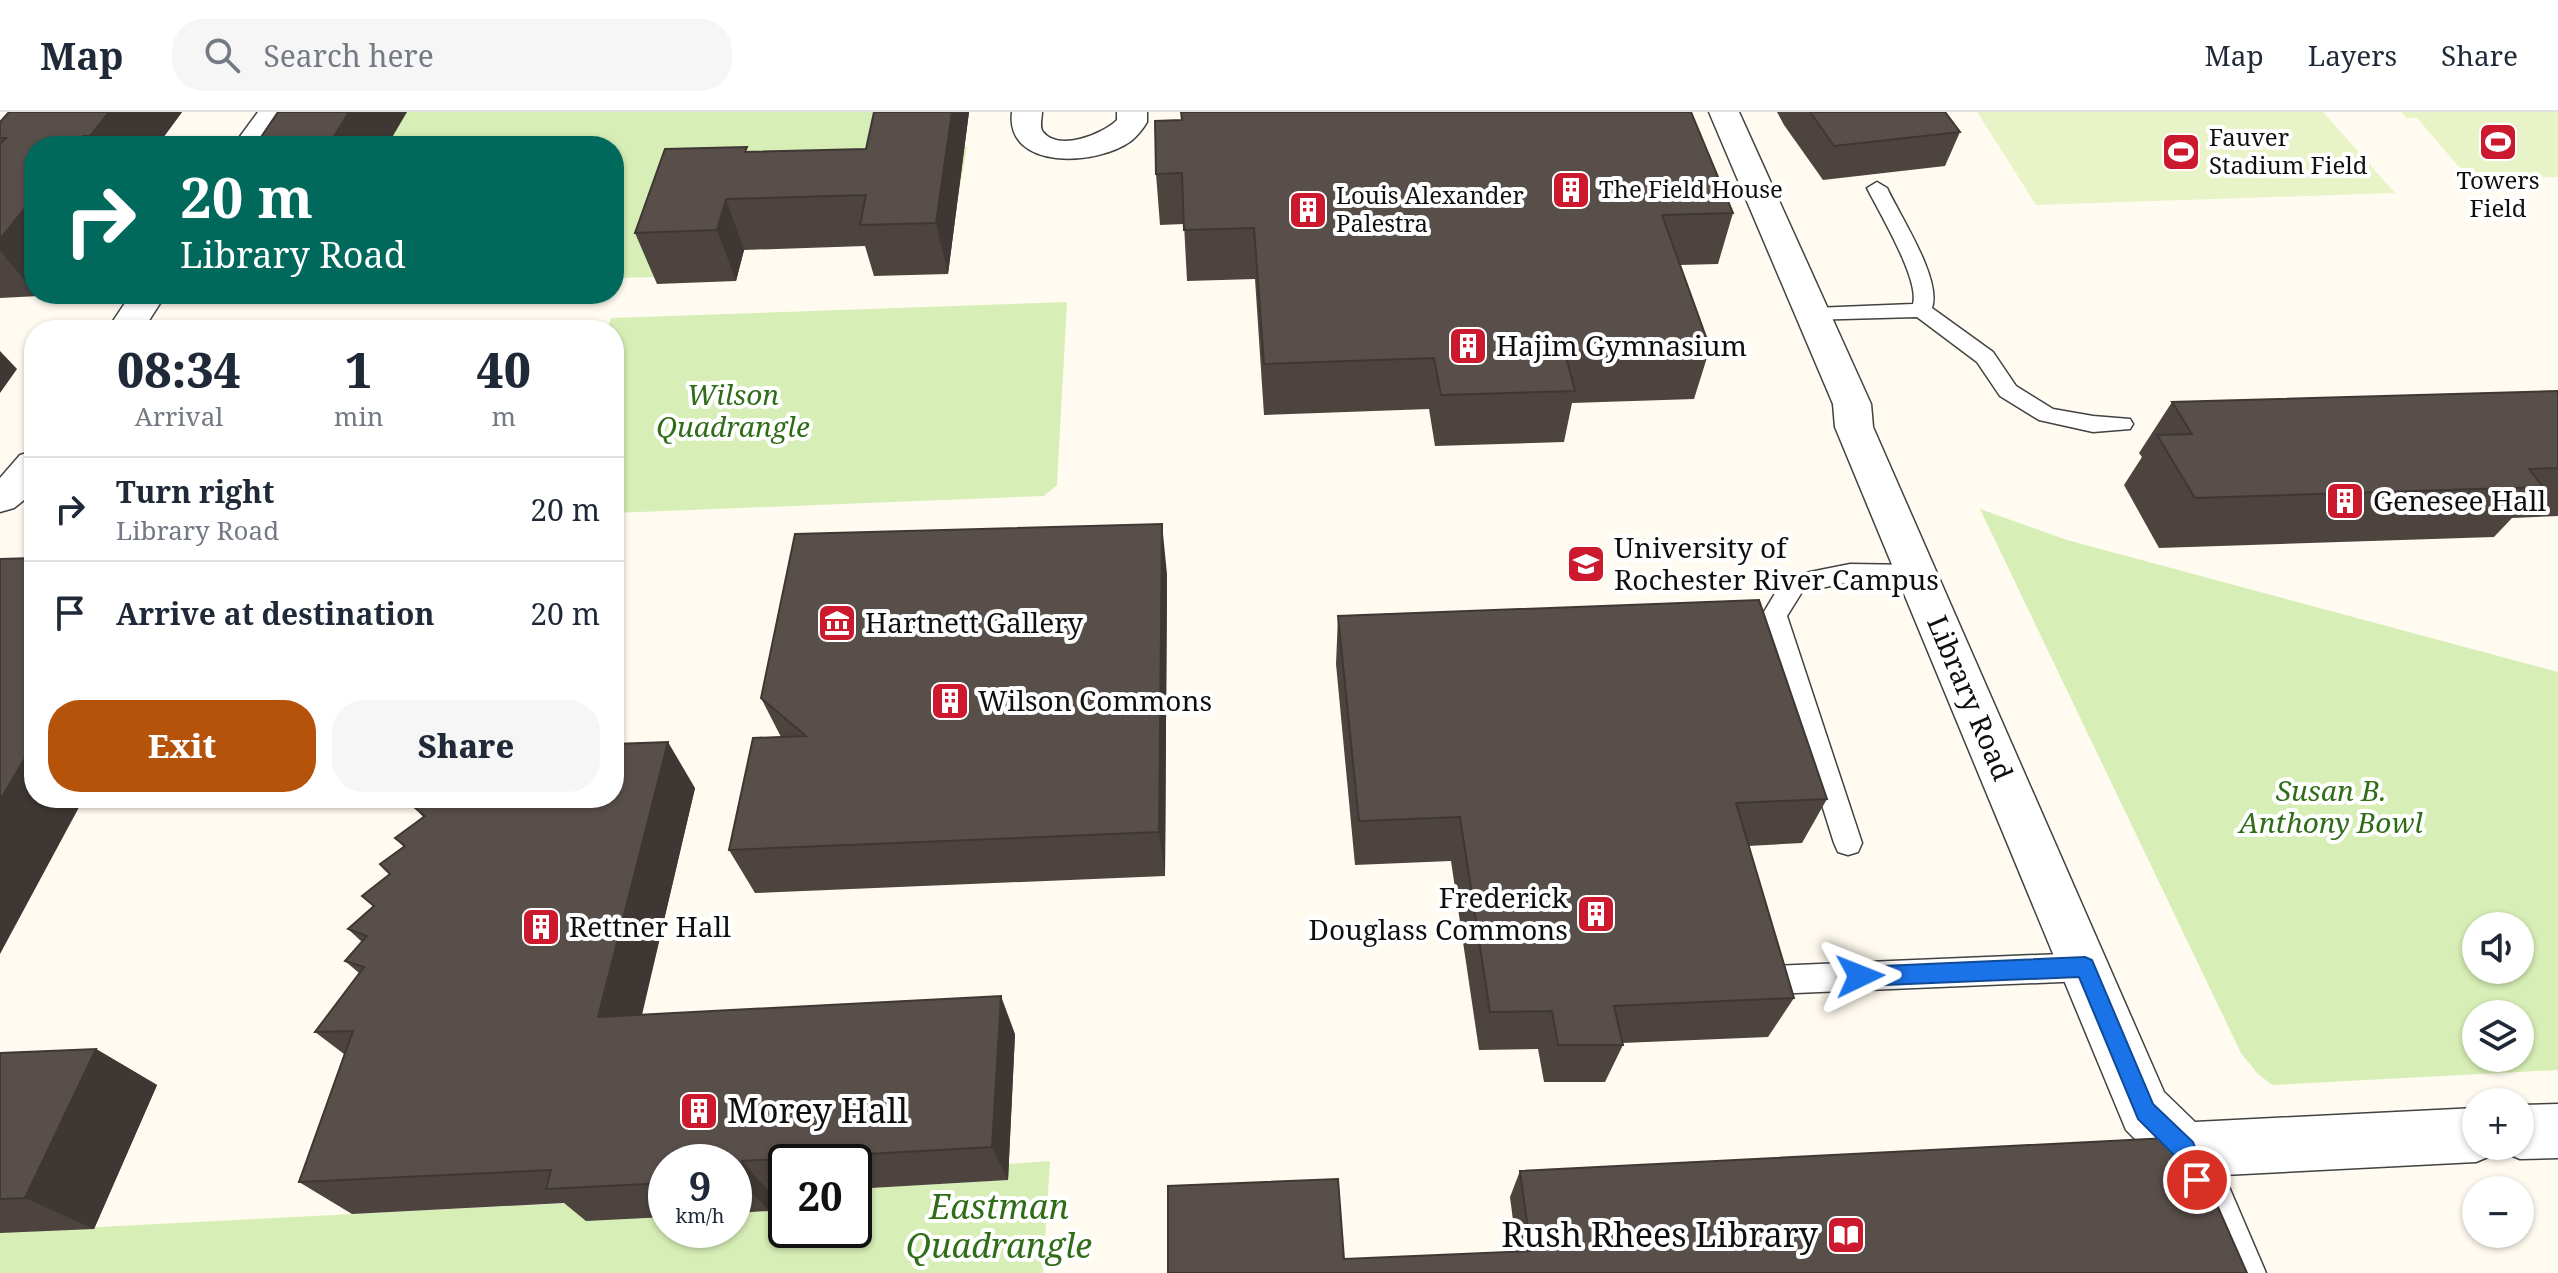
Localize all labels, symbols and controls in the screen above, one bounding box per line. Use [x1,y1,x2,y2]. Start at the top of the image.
search box [172,19,732,91]
text: Map [40,29,124,81]
icon: search [200,33,244,77]
text: Search here [264,35,434,76]
text: Map [2205,36,2264,74]
text: Layers [2308,36,2397,74]
text: Share [2441,36,2518,74]
place label: Fauver Stadium Field [2209,120,2368,181]
sports icon: Towers Field [2477,121,2519,163]
sports icon: Fauver Stadium Field [2160,131,2202,173]
text: 20 m [180,158,313,234]
place label: Towers Field [2456,163,2540,224]
icon: right [48,168,152,272]
building icon: The Field House [1550,169,1592,211]
place label: The Field House [1599,172,1783,205]
place label: Louis Alexander Palestra [1336,178,1524,239]
building icon: Louis Alexander Palestra [1287,189,1329,231]
text: Library Road [180,230,406,279]
building icon: Hajim Gymnasium [1447,325,1489,367]
place label: Hajim Gymnasium [1496,326,1747,364]
text: 08:34 [117,337,241,402]
text: 1 [345,337,372,402]
text: 40 [477,337,531,402]
park label: Wilson Quadrangle [656,375,810,445]
text: Arrival [134,398,223,434]
text: min [334,398,384,434]
text: m [491,398,516,434]
text: Turn right [116,471,274,512]
building icon: Genesee Hall [2324,480,2366,522]
place label: Genesee Hall [2373,481,2547,519]
icon: right [48,487,92,531]
text: 20 m [530,489,600,530]
text: Library Road [116,512,279,548]
place label: University of Rochester River Campus [1614,528,1939,598]
school or university icon: University of Rochester River Campus [1565,543,1607,585]
icon: arrive [48,591,92,635]
text: Arrive at destination [116,593,435,634]
text: 20 m [530,593,600,634]
museum icon: Hartnett Gallery [816,602,858,644]
place label: Hartnett Gallery [865,603,1083,641]
street label: Library Road [1919,609,2023,786]
building icon: Wilson Commons [929,680,971,722]
place label: Wilson Commons [978,681,1212,719]
button: Exit [48,700,316,792]
button: Share [332,700,600,792]
park label: Susan B. Anthony Bowl [2237,771,2423,841]
place label: Frederick Douglass Commons [1309,878,1569,948]
building icon: Frederick Douglass Commons [1575,893,1617,935]
building icon: Rettner Hall [520,906,562,948]
place label: Rettner Hall [569,907,731,945]
map controls [2462,912,2534,1248]
button: sound [2462,912,2534,984]
position arrow [1818,934,1902,1018]
button: layers [2462,1000,2534,1072]
place label: Morey Hall [727,1087,908,1133]
button: + [2462,1088,2534,1160]
building icon: Morey Hall [678,1090,720,1132]
speed limit sign: 20 [768,1144,872,1248]
pin [2163,1146,2231,1214]
text: 9 [689,1158,711,1213]
icon: arrive [2175,1158,2219,1202]
button: − [2462,1176,2534,1248]
park label: Eastman Quadrangle [906,1183,1092,1268]
text: km/h [675,1202,725,1229]
place label: Rush Rhees Library [1501,1211,1819,1257]
library icon: Rush Rhees Library [1825,1214,1867,1256]

